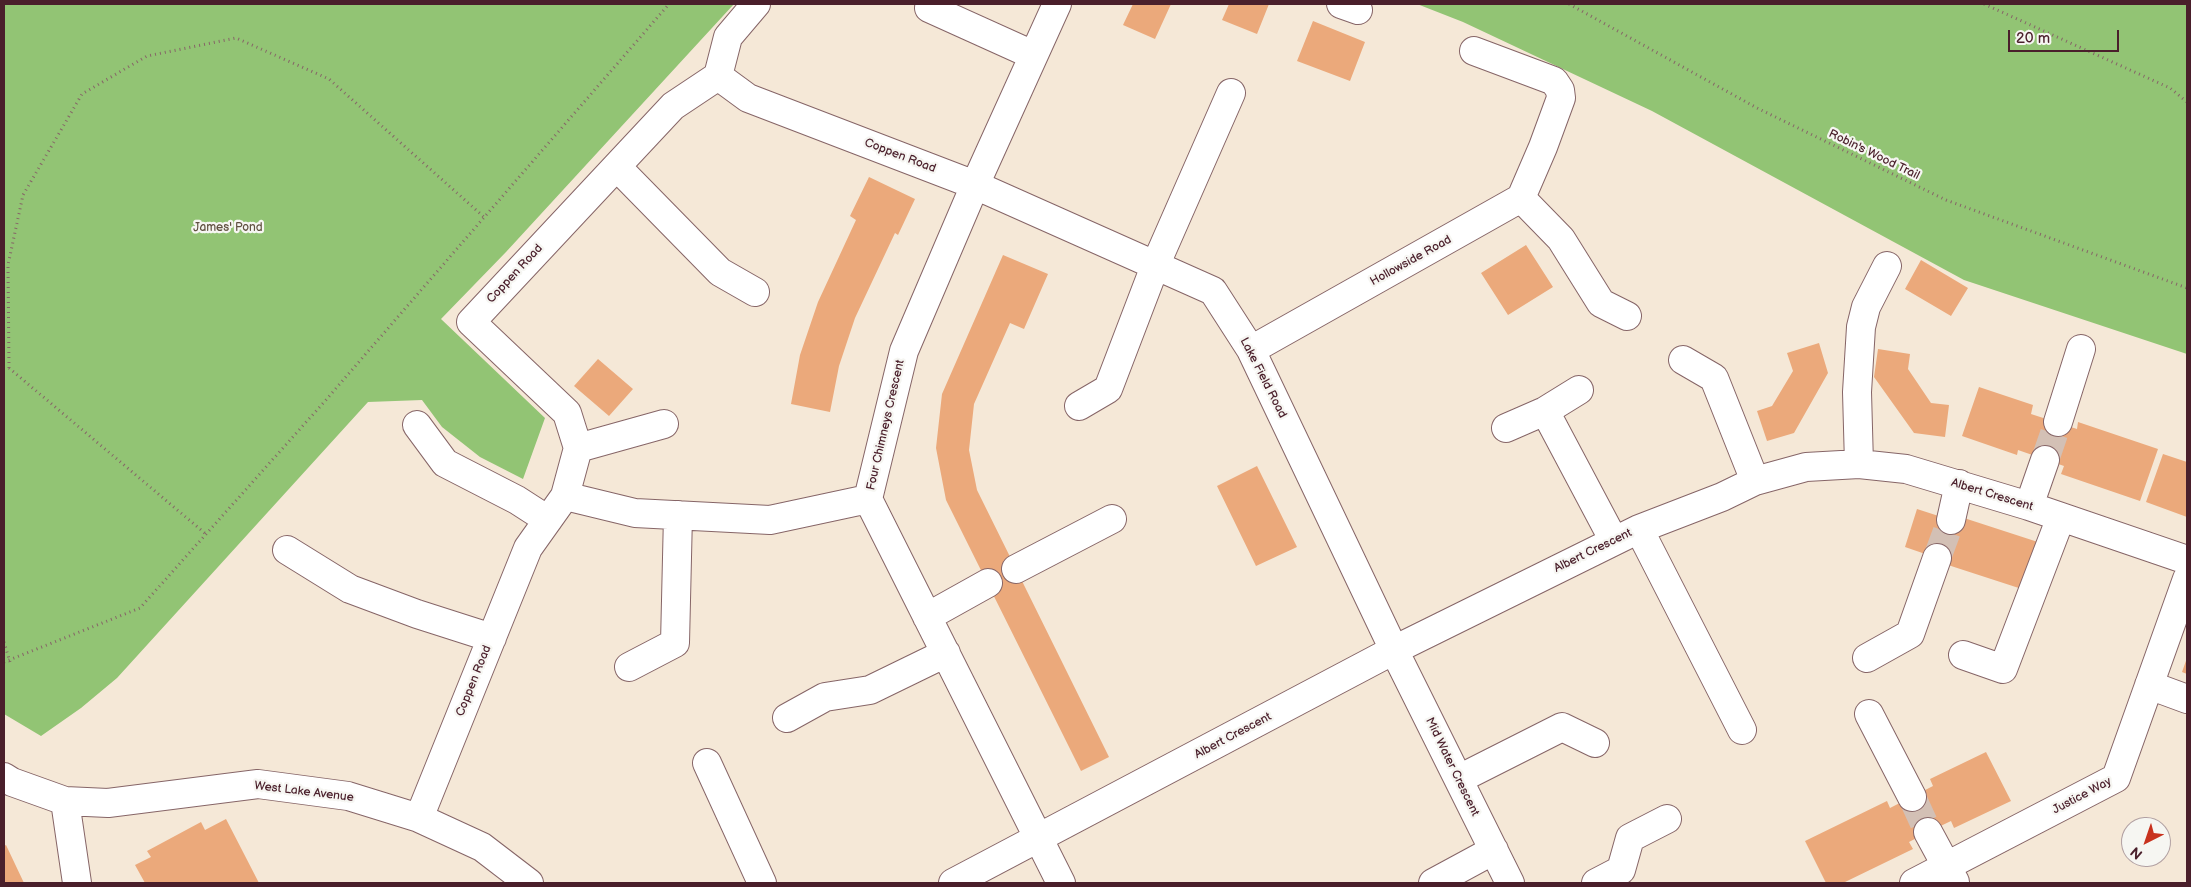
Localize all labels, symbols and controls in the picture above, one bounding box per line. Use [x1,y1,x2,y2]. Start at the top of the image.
scale bar [2011,20,2122,52]
text: 20 m [2016,29,2050,48]
street label: Robin's Wood Trail [1826,127,1922,183]
street label: Coppen Road [862,136,938,176]
park label: James' Pond [193,221,263,235]
street label: Hollowside Road [1368,233,1454,289]
street label: Coppen Road [484,242,546,306]
street label: Lake Field Road [1237,335,1289,421]
street label: Four Chimneys Crescent [864,358,908,492]
street label: Albert Crescent [1949,476,2035,514]
street label: Albert Crescent [1552,526,1634,576]
street label: Coppen Road [453,643,495,719]
street label: Albert Crescent [1192,710,1274,762]
street label: Mid Water Crescent [1422,715,1482,819]
street label: Justice Way [2050,774,2114,818]
street label: West Lake Avenue [254,779,354,805]
north arrow [2121,817,2171,867]
text: N [2127,843,2146,863]

